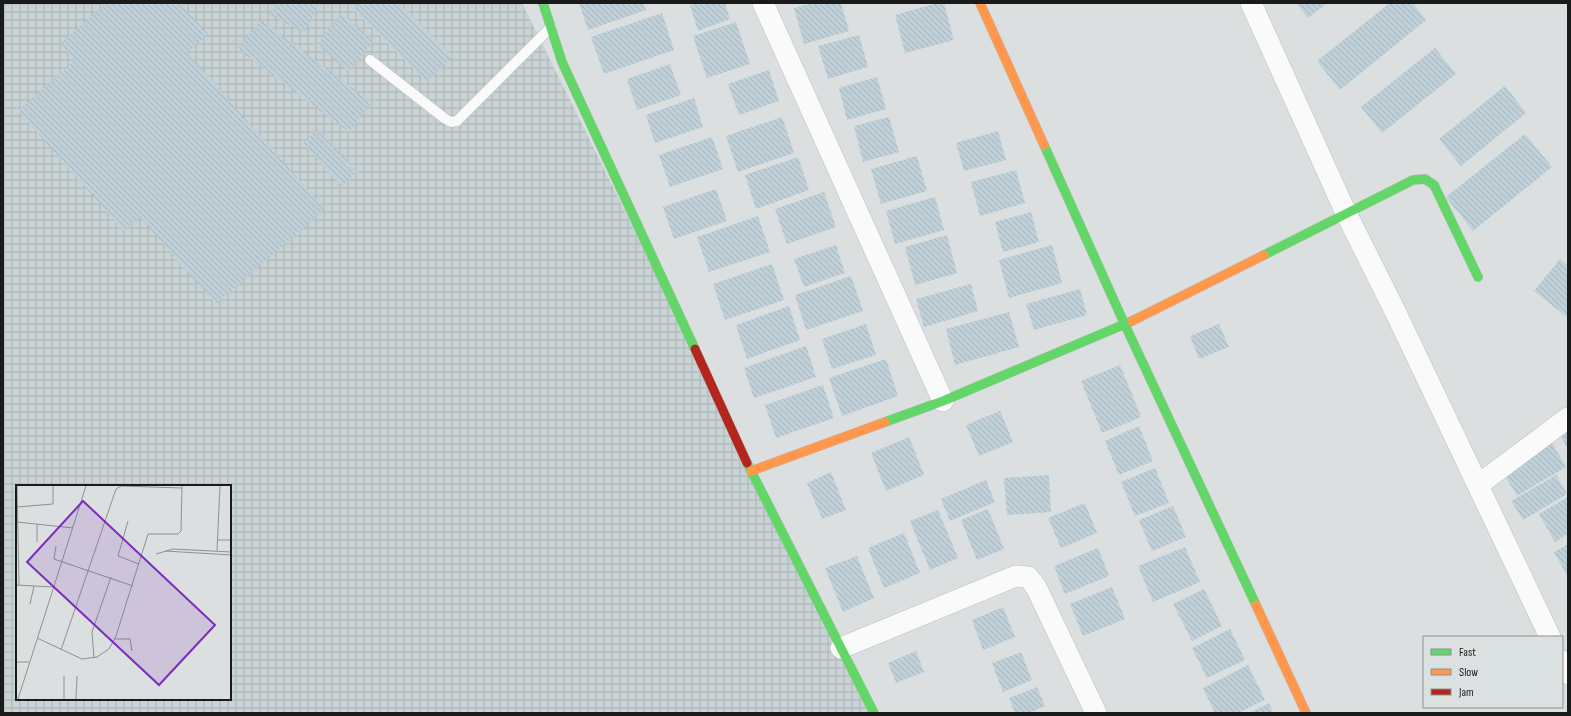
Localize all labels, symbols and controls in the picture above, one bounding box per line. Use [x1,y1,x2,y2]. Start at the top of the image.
inset map [16,485,231,700]
legend [1423,636,1563,708]
text: Fast [1459,645,1476,660]
text: Slow [1459,665,1478,680]
text: Jam [1458,685,1474,700]

